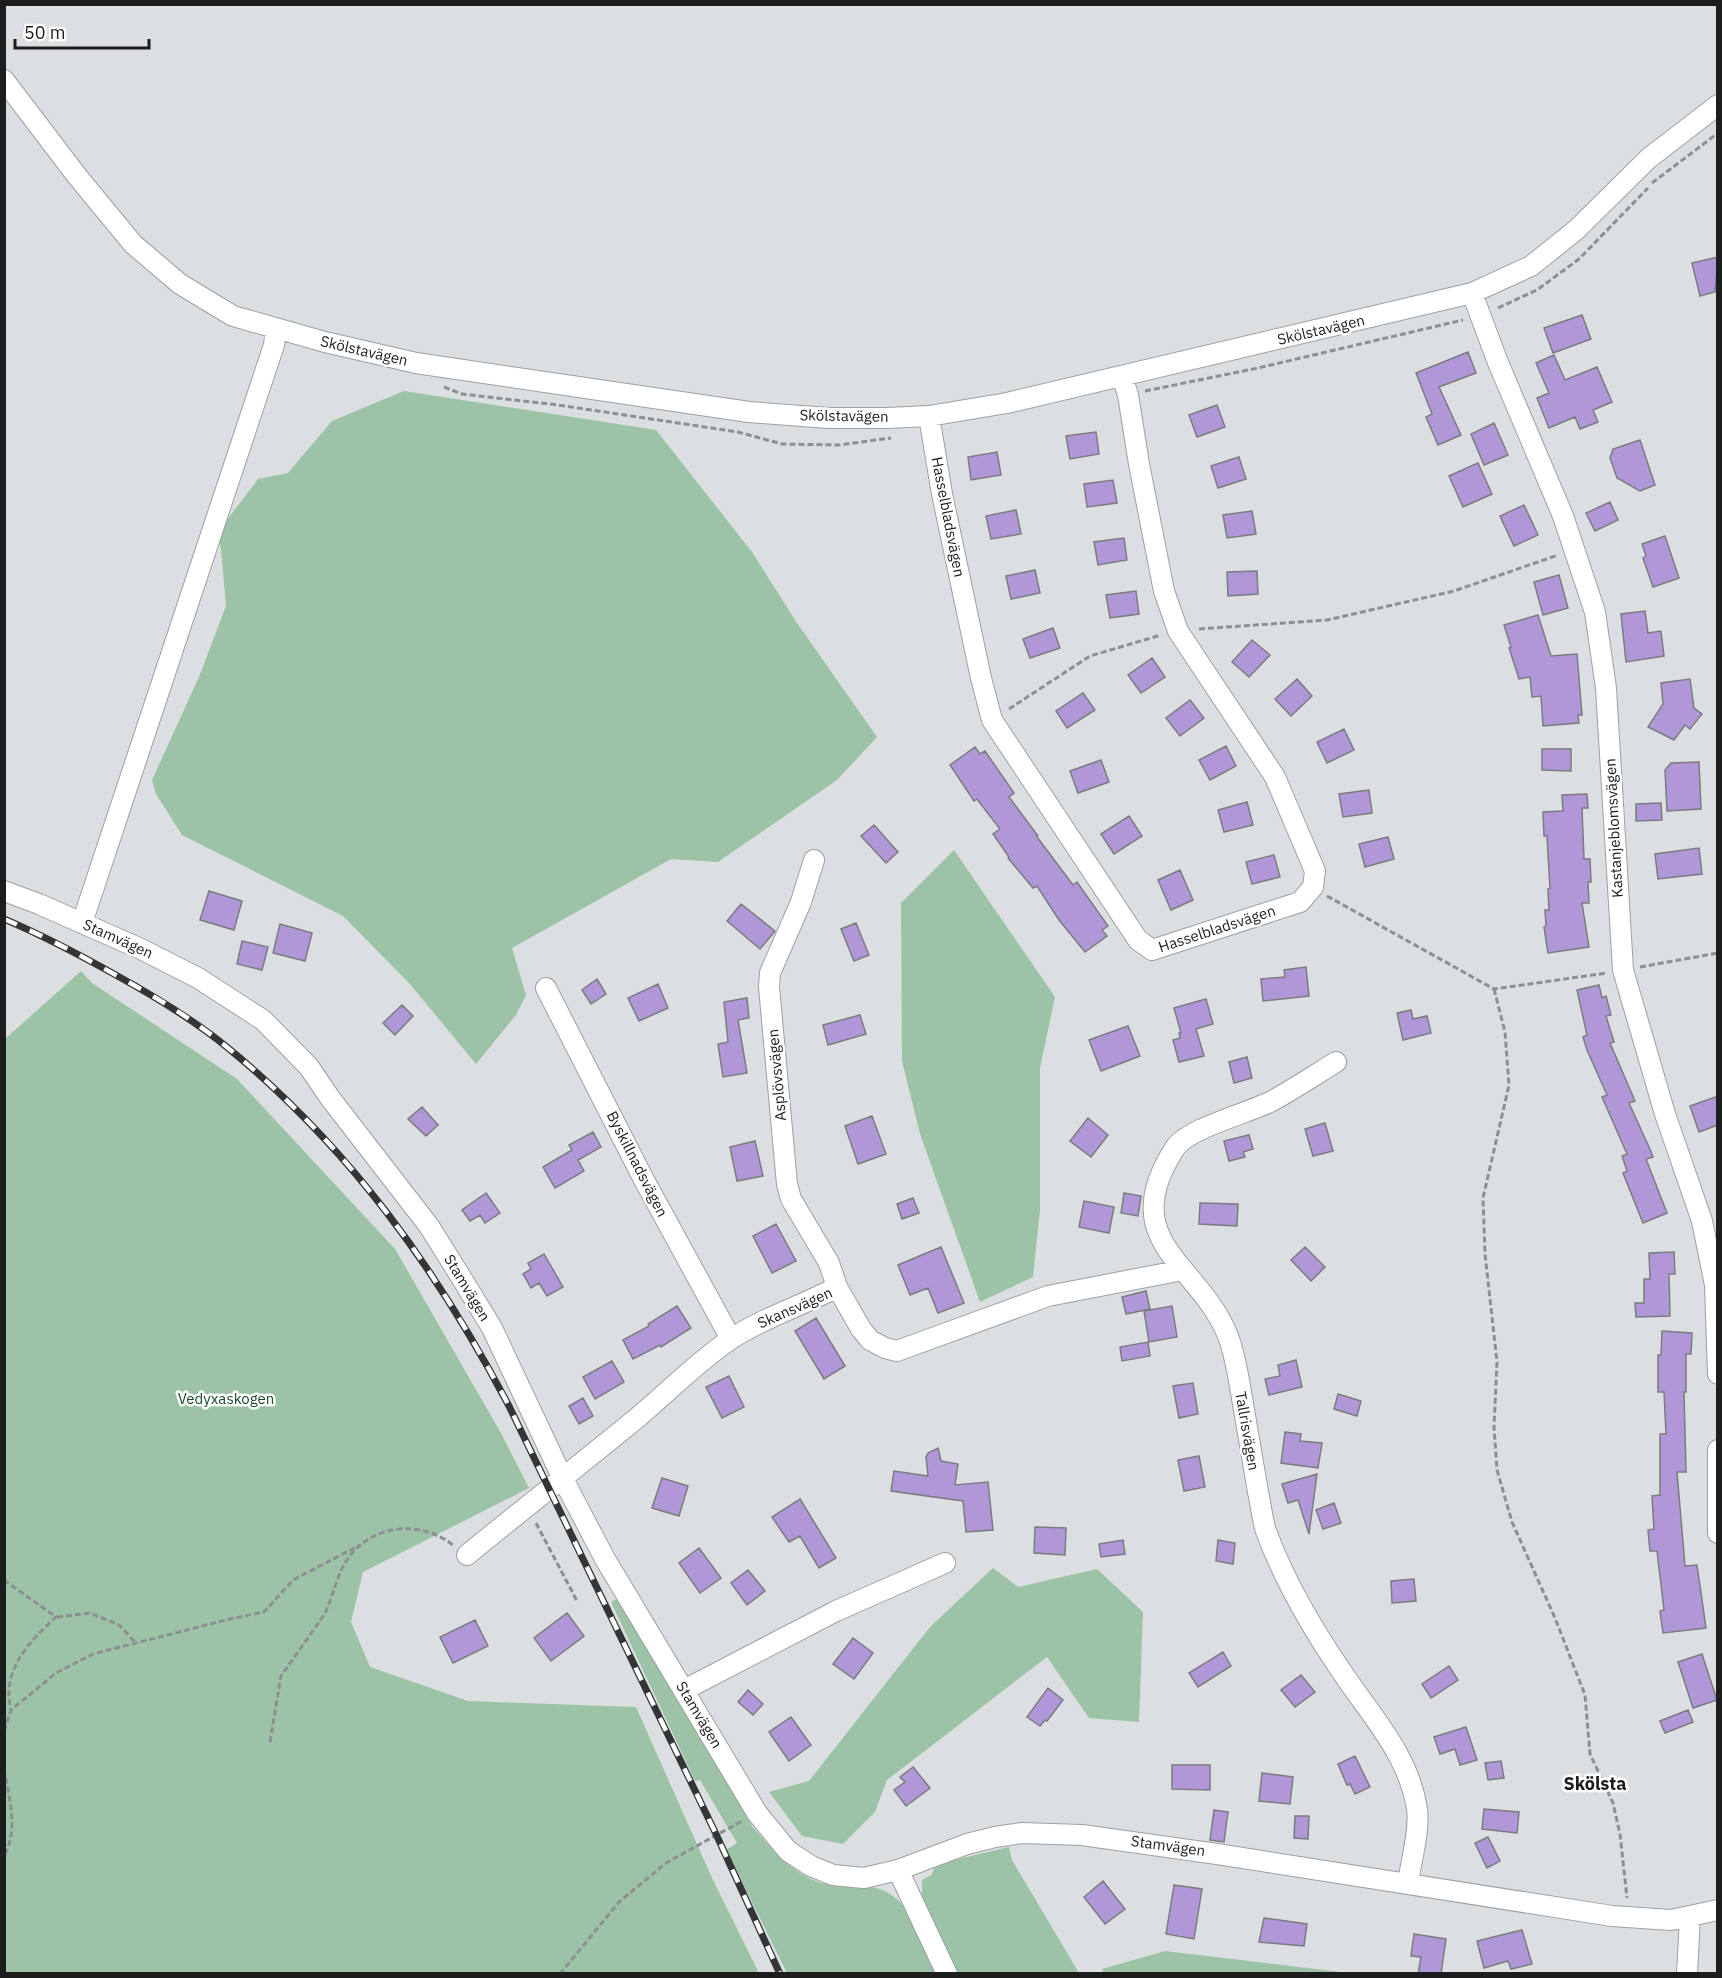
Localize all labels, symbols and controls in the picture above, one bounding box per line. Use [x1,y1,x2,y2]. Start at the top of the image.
scale bar [15,12,148,50]
text: 50 m [24,21,66,44]
street label: Skölstavägen [1275,310,1366,349]
street label: Skölstavägen [319,331,410,370]
street label: Skölstavägen [799,405,889,426]
street label: Hasselbladsvägen [928,455,969,579]
street label: Kastanjeblomsvägen [1600,758,1627,898]
street label: Hasselbladsvägen [1156,901,1278,956]
street label: Stamvägen [80,915,156,962]
street label: Asplövsvägen [763,1028,790,1122]
street label: Byskillnadsvägen [603,1108,672,1220]
street label: Stamvägen [440,1251,495,1325]
street label: Skansvägen [754,1283,835,1332]
park label: Vedyxaskogen [178,1389,274,1408]
street label: Tallrisvägen [1231,1390,1264,1472]
street label: Stamvägen [672,1678,727,1752]
district label: Skölsta [1564,1772,1626,1795]
street label: Stamvägen [1130,1831,1206,1860]

